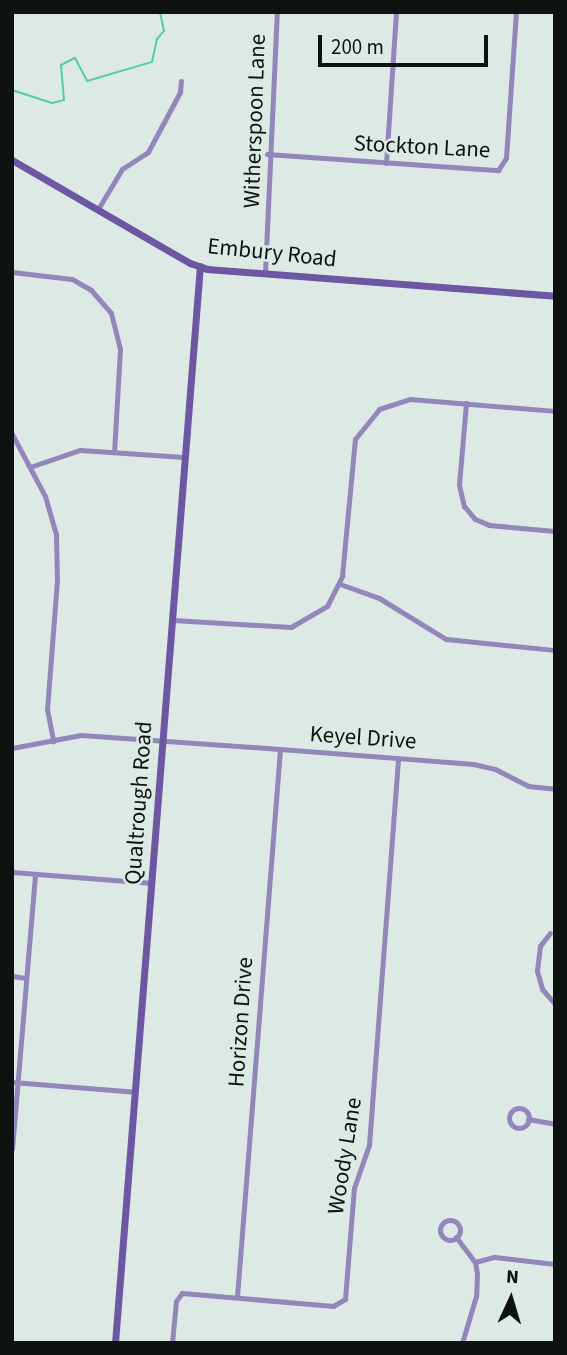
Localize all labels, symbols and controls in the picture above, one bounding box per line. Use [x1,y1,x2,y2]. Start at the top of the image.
scale bar [322,21,492,65]
text: 200 m [331,32,384,62]
street label: Witherspoon Lane [238,33,272,209]
street label: Stockton Lane [353,130,491,164]
street label: Embury Road [206,232,338,274]
street label: Qualtrough Road [120,720,158,886]
street label: Keyel Drive [309,720,417,756]
street label: Horizon Drive [223,956,259,1088]
street label: Woody Lane [322,1096,368,1216]
north arrow [476,1264,546,1334]
text: N [505,1264,520,1291]

